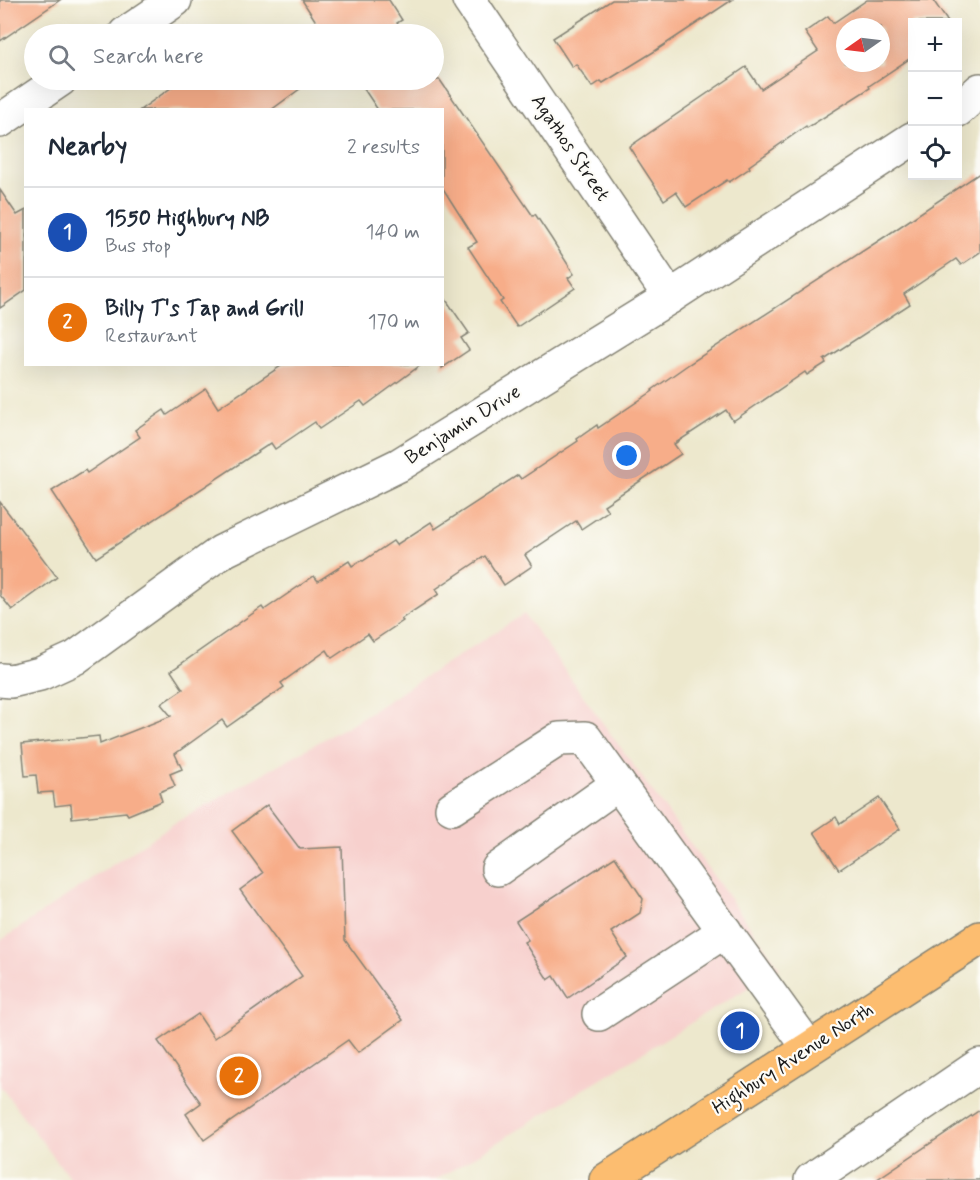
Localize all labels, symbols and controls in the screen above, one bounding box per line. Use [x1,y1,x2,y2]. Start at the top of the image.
north arrow [836,18,890,72]
map controls [908,18,962,180]
button: + [908,18,962,72]
search box [24,24,444,90]
icon: search [45,41,78,74]
text: Search here [93,43,204,71]
button: − [908,72,962,126]
street label: Agathos Street [524,89,616,207]
button: locate [908,126,962,180]
text: Nearby [48,130,127,164]
text: 2 results [347,134,420,161]
text: 1550 Highbury NB [105,205,269,233]
text: 1 [63,219,72,246]
text: 140 m [366,219,420,246]
text: Bus stop [105,233,171,260]
text: Billy T's Tap and Grill [105,295,303,323]
text: 2 [63,309,72,336]
text: 170 m [368,309,420,336]
text: Restaurant [105,323,198,350]
street label: Benjamin Drive [400,379,526,471]
your location [612,441,641,470]
street label: Highbury Avenue North [707,997,880,1123]
pin: 1 [720,1008,760,1054]
pin: 2 [220,1054,258,1098]

